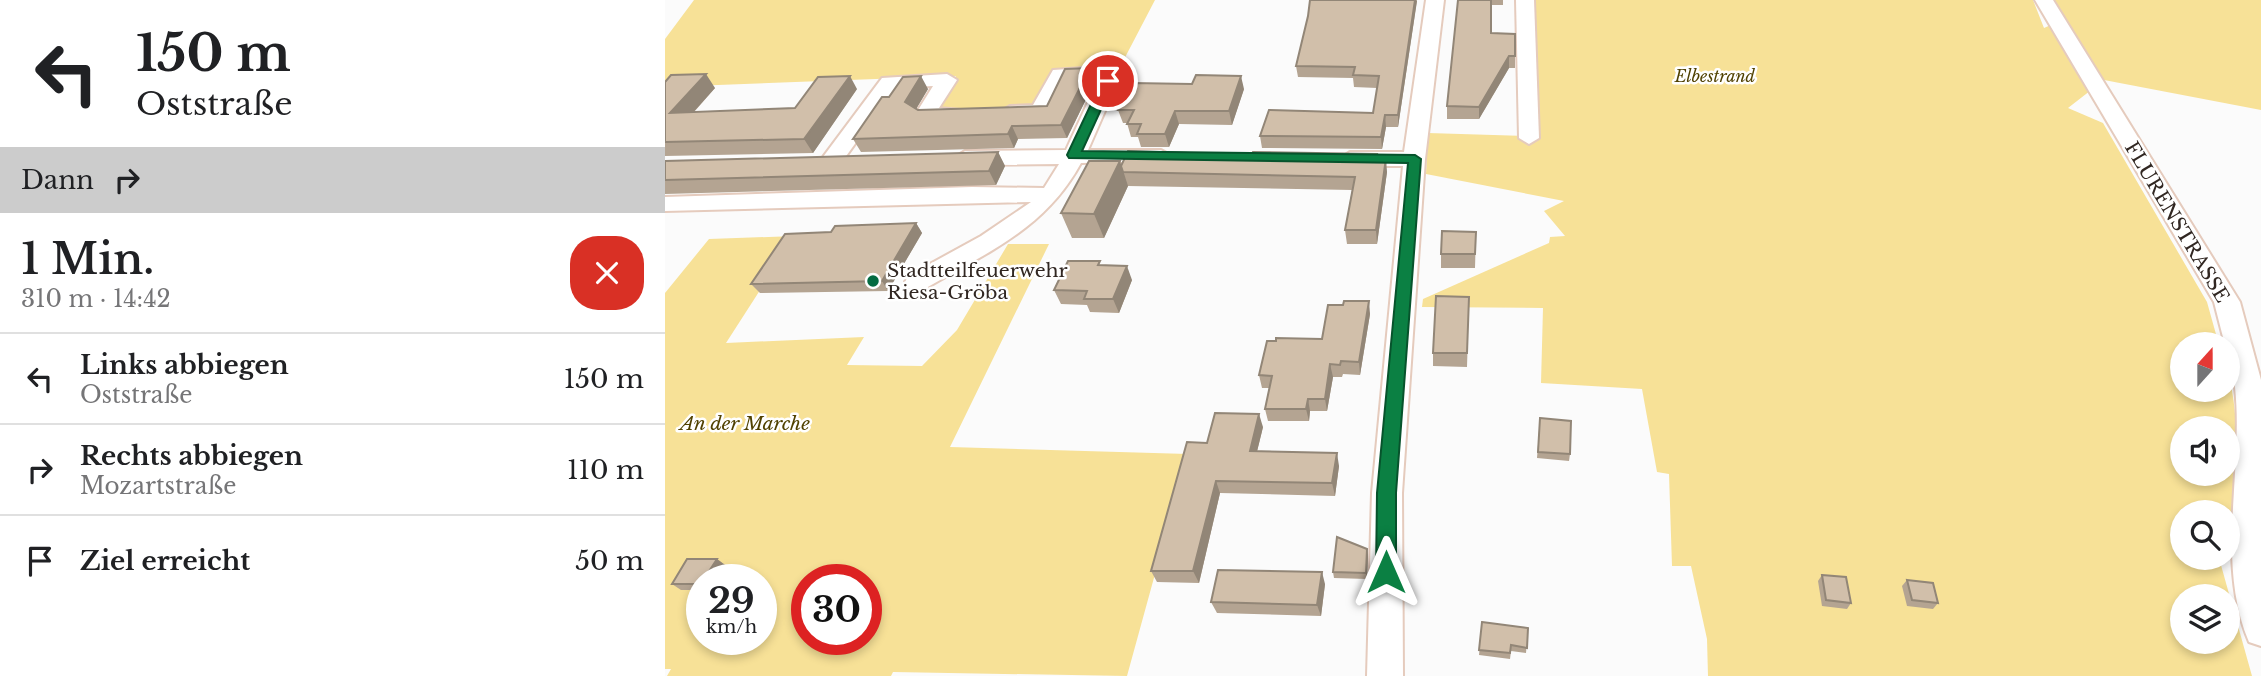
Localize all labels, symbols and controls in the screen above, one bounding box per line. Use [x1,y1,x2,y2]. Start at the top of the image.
text: 150 m [136,23,291,84]
icon: left [21,28,112,119]
pin [1078,51,1138,111]
icon: arrive [1089,62,1127,100]
park label: Elbestrand [1674,66,1756,86]
text: Oststraße [136,84,293,124]
street label: FLURENSTRASSE [2120,137,2234,307]
icon: right [108,161,146,199]
text: Dann [21,164,94,196]
text: 1 Min. [21,233,154,285]
button: close [570,236,644,310]
place label: Stadtteilfeuerwehr Riesa-Gröba [887,259,1068,304]
marker: Stadtteilfeuerwehr Riesa-Gröba [865,273,881,289]
text: 310 m · 14:42 [21,285,171,313]
north arrow [2170,332,2240,402]
map controls [2170,332,2240,654]
text: Links abbiegen [80,349,289,381]
icon: left [21,360,59,398]
text: 150 m [564,363,644,395]
text: Oststraße [80,381,193,409]
park label: An der Marche [677,412,810,435]
button: sound [2170,416,2240,486]
text: Rechts abbiegen [80,440,303,472]
icon: right [21,451,59,489]
text: 110 m [567,454,644,486]
text: Mozartstraße [80,472,236,500]
button: search [2170,500,2240,570]
position arrow [1349,535,1423,609]
icon: arrive [21,542,59,580]
text: Ziel erreicht [80,545,250,577]
text: 50 m [575,545,644,577]
speed limit sign: 30 [791,564,882,655]
text: 29 [708,579,755,622]
button: layers [2170,584,2240,654]
text: km/h [706,616,757,638]

